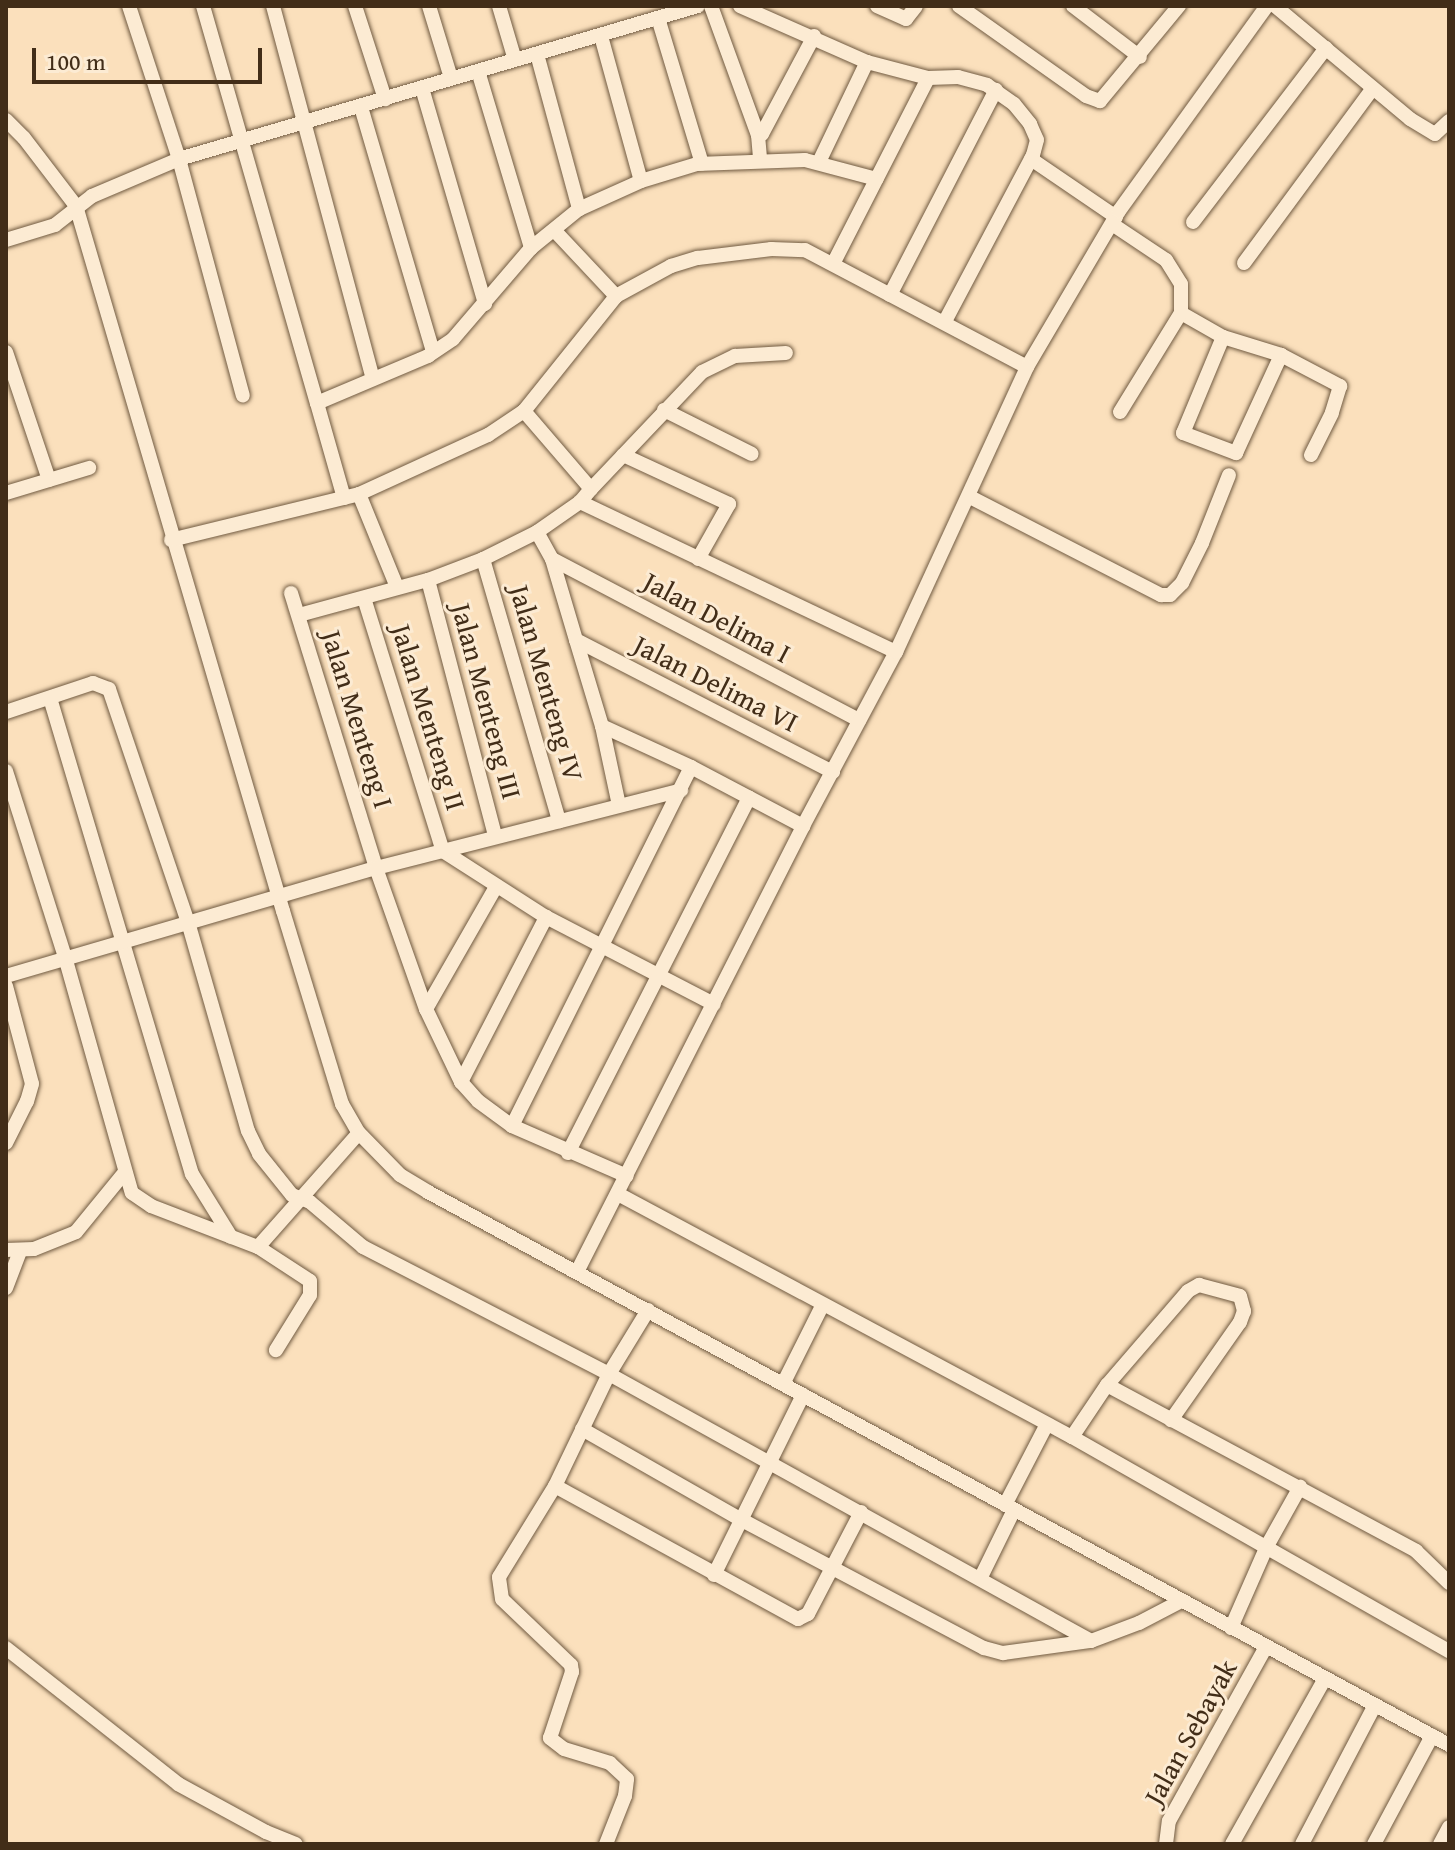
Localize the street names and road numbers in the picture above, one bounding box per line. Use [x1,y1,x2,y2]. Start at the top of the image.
street label: Jalan Delima I [638,564,796,670]
street label: Jalan Menteng IV [503,581,591,785]
street label: Jalan Menteng III [445,599,529,803]
street label: Jalan Menteng II [385,620,473,814]
street label: Jalan Menteng I [315,626,401,812]
street label: Jalan Delima VI [628,627,804,739]
street label: Jalan Sebayak [1136,1654,1244,1810]

